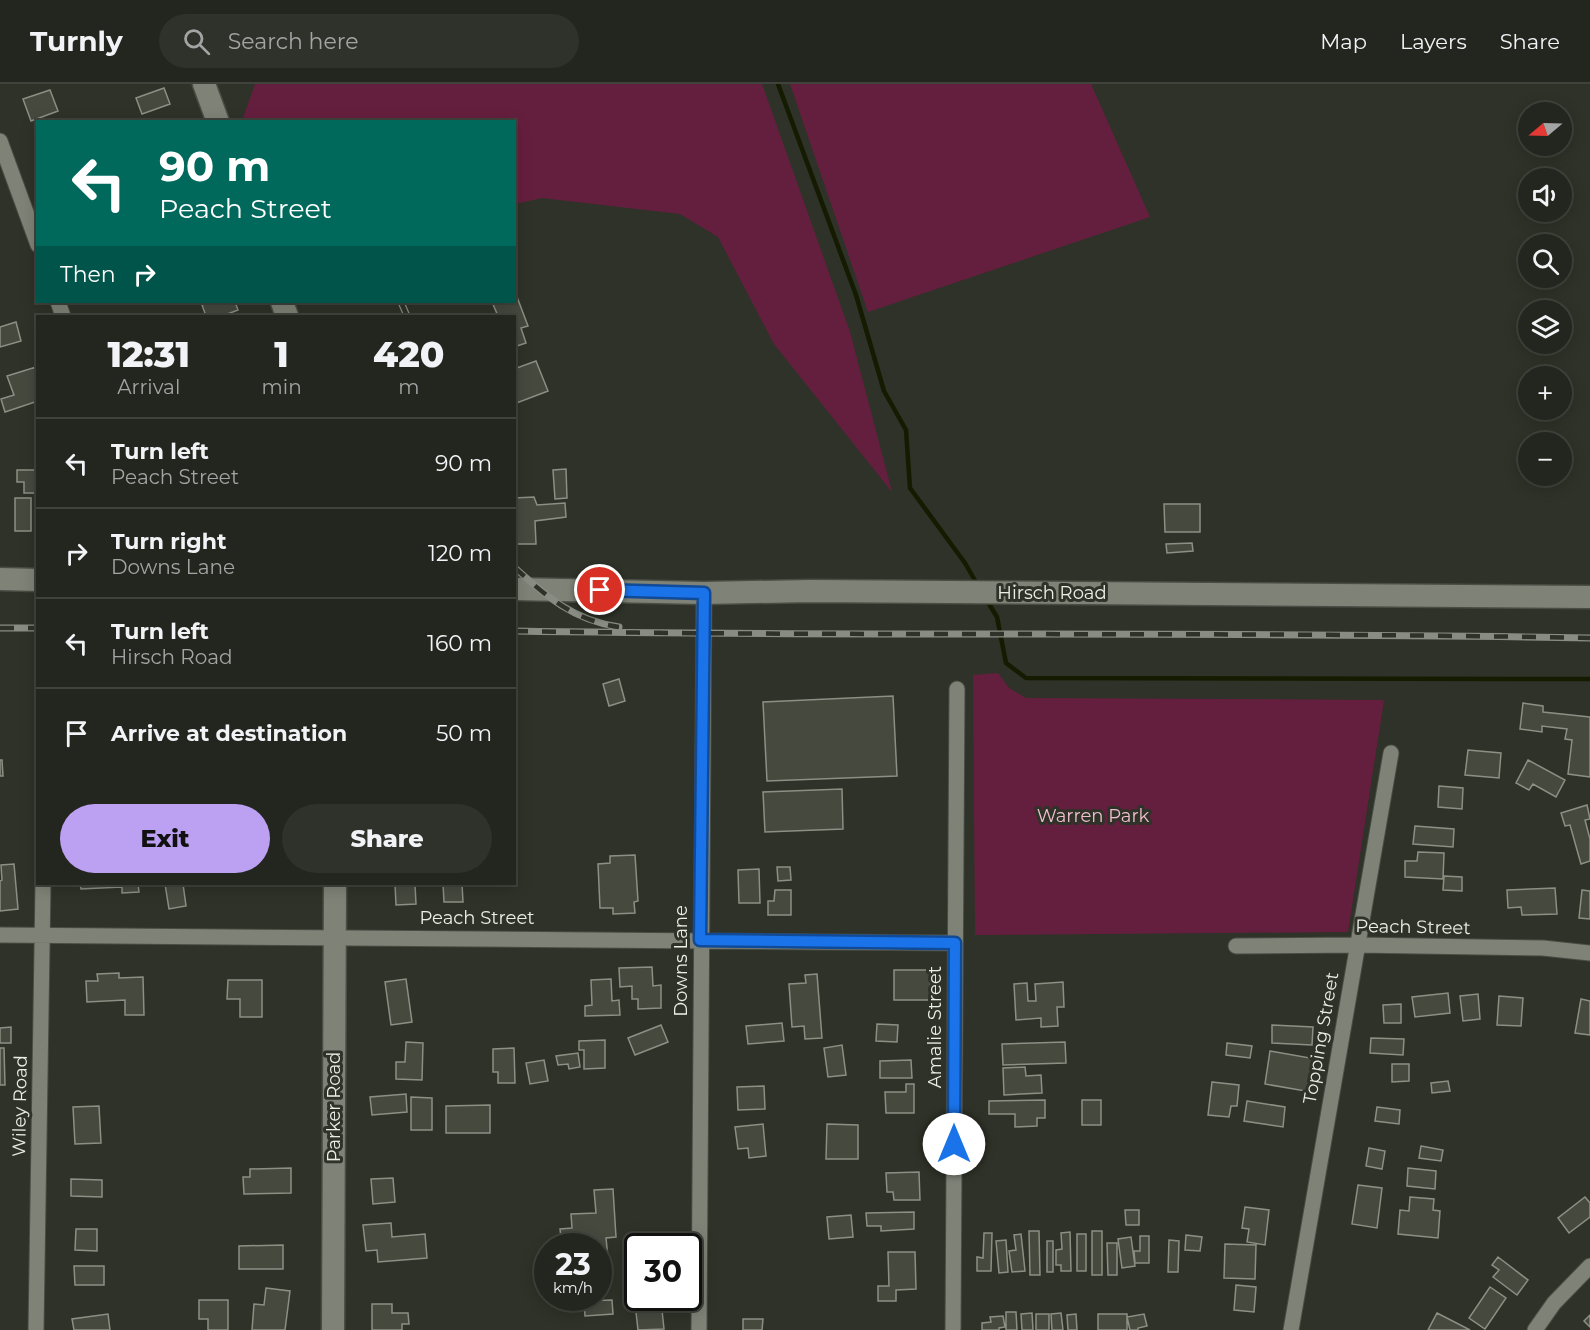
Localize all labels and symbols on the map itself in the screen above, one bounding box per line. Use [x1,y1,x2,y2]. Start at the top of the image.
north arrow [1518,102,1572,156]
pin [574,564,625,615]
street label: Hirsch Road [997,582,1107,604]
park label: Warren Park [1037,805,1150,827]
street label: Downs Lane [670,905,692,1017]
street label: Peach Street [419,907,535,929]
street label: Peach Street [1355,915,1471,939]
street label: Amalie Street [924,966,946,1088]
street label: Topping Street [1299,970,1343,1106]
street label: Parker Road [323,1052,345,1162]
street label: Wiley Road [8,1055,32,1157]
position arrow [922,1112,986,1176]
speed limit sign: 30 [624,1233,702,1311]

